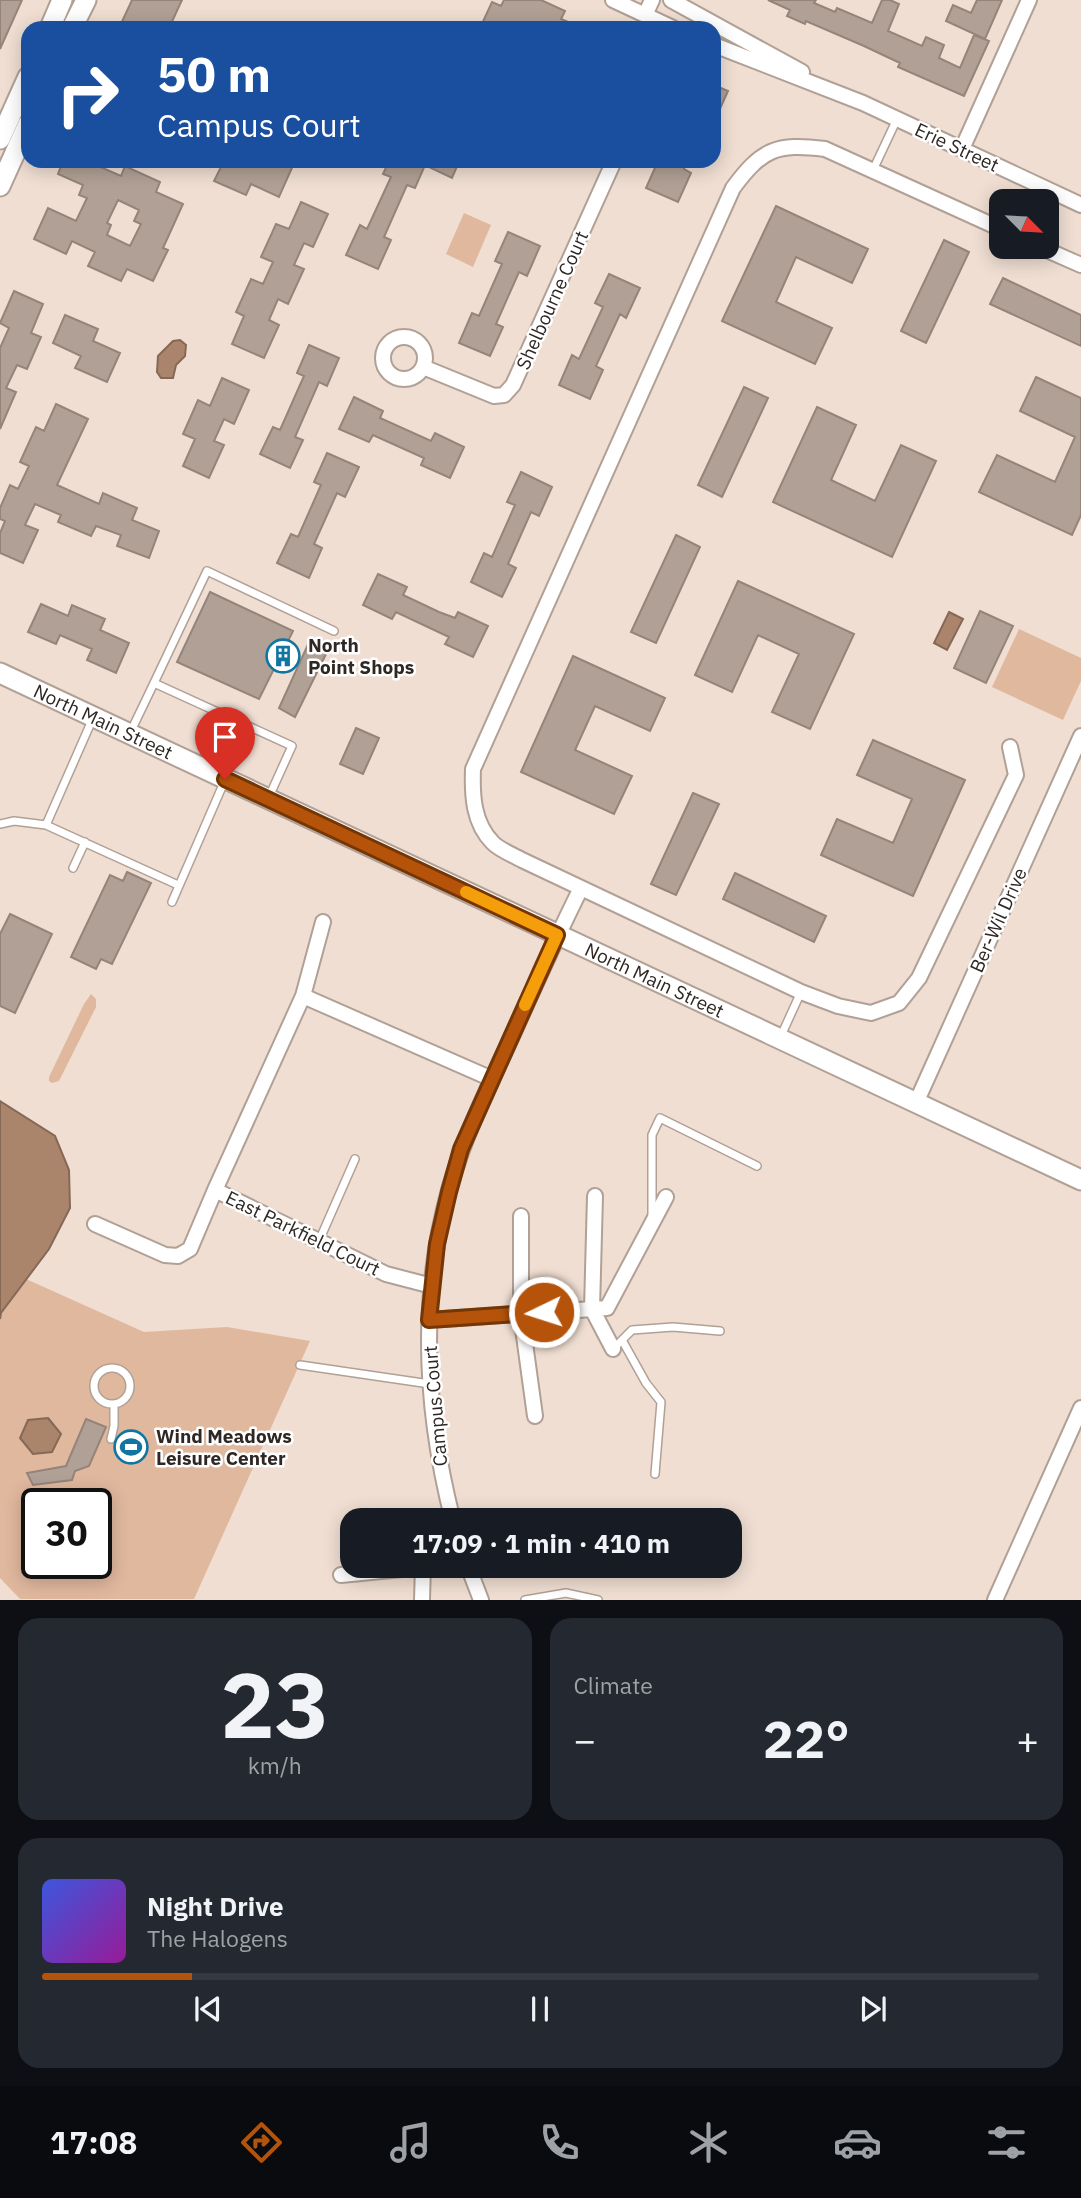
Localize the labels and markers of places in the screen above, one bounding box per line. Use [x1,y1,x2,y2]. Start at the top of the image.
place label: North Point Shops [308,633,414,679]
building icon: North Point Shops [264,637,302,675]
pin [195,707,255,779]
place label: Wind Meadows Leisure Center [156,1424,292,1470]
sports icon: Wind Meadows Leisure Center [112,1428,150,1466]

